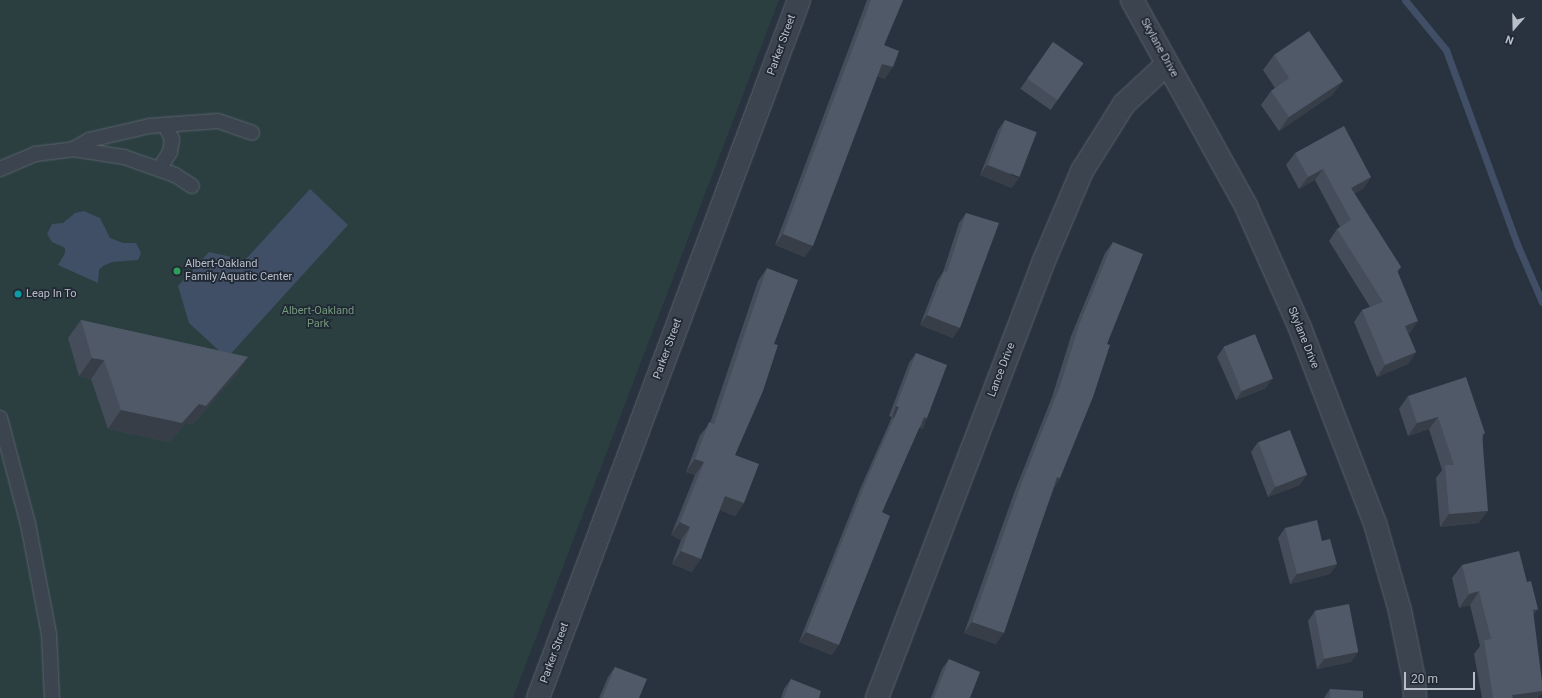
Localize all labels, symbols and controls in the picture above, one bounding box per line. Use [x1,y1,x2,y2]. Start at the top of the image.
north arrow [1494,8,1534,48]
street label: Parker Street [765,13,799,77]
street label: Skylane Drive [1137,16,1181,80]
text: N [1504,32,1516,47]
place label: Albert-Oakland Family Aquatic Center [185,258,292,284]
marker: Albert-Oakland Family Aquatic Center [172,266,182,276]
place label: Leap In To [26,287,77,301]
marker: Leap In To [13,289,23,299]
park label: Albert-Oakland Park [282,305,354,331]
street label: Skylane Drive [1285,305,1321,371]
street label: Parker Street [651,317,685,381]
street label: Lance Drive [986,341,1018,399]
street label: Parker Street [538,621,572,685]
scale bar [1406,664,1477,690]
text: 20 m [1411,672,1438,686]

